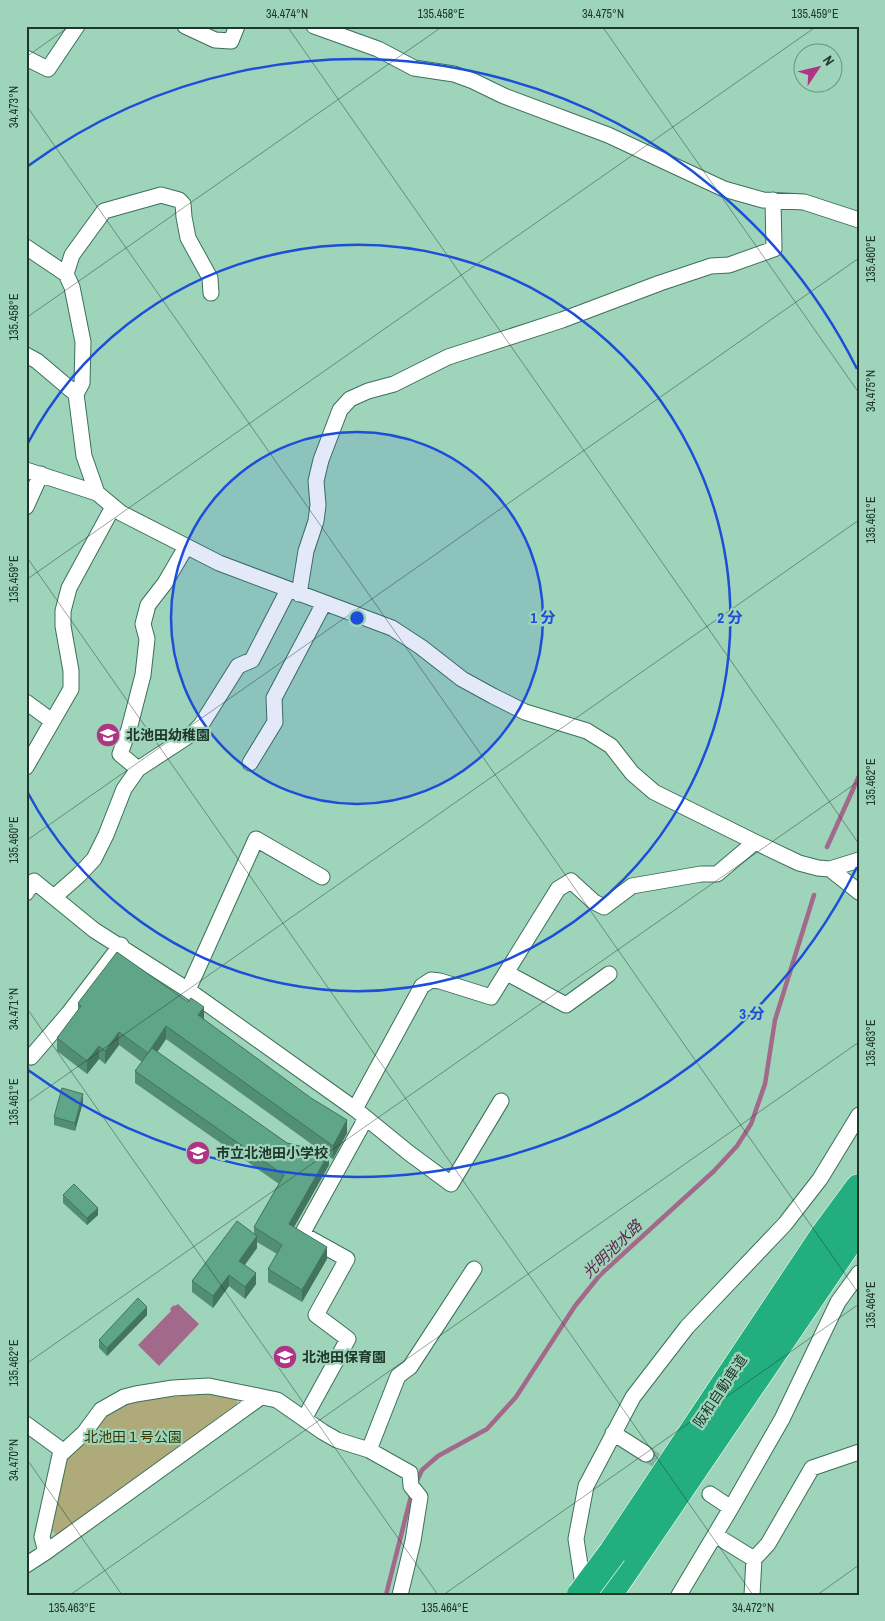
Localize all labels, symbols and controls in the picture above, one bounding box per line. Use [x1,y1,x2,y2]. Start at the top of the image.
text: 34.474°N [266,6,308,22]
text: 135.458°E [418,6,464,22]
text: 34.475°N [582,6,624,22]
text: 135.459°E [792,6,838,22]
north arrow [792,42,842,92]
text: N [819,52,838,69]
text: 34.473°N [6,86,22,128]
text: 135.460°E [863,236,879,282]
text: 135.458°E [6,294,22,340]
text: 34.475°N [863,370,879,412]
text: 135.461°E [863,497,879,543]
text: 135.459°E [6,556,22,602]
text: 1 分 [530,607,556,628]
text: 2 分 [717,607,743,628]
centre of rings [348,609,366,627]
school or university icon: 北池田幼稚園 [95,722,121,748]
place label: 北池田幼稚園 [126,726,210,744]
text: 135.462°E [863,759,879,805]
text: 135.460°E [6,817,22,863]
text: 34.471°N [6,988,22,1030]
text: 3 分 [739,1003,765,1024]
text: 135.463°E [863,1020,879,1066]
text: 135.461°E [6,1079,22,1125]
school or university icon: 市立北池田小学校 [185,1140,211,1166]
place label: 市立北池田小学校 [216,1144,328,1162]
water label: 光明池水路 [578,1214,648,1283]
text: 135.464°E [863,1282,879,1328]
text: 135.462°E [6,1340,22,1386]
school or university icon: 北池田保育園 [272,1344,298,1370]
place label: 北池田保育園 [302,1348,386,1366]
street label: 阪和自動車道 [689,1351,751,1431]
park label: 北池田１号公園 [84,1428,182,1446]
text: 34.470°N [6,1439,22,1481]
text: 135.463°E [49,1600,95,1616]
text: 135.464°E [422,1600,468,1616]
text: 34.472°N [732,1600,774,1616]

